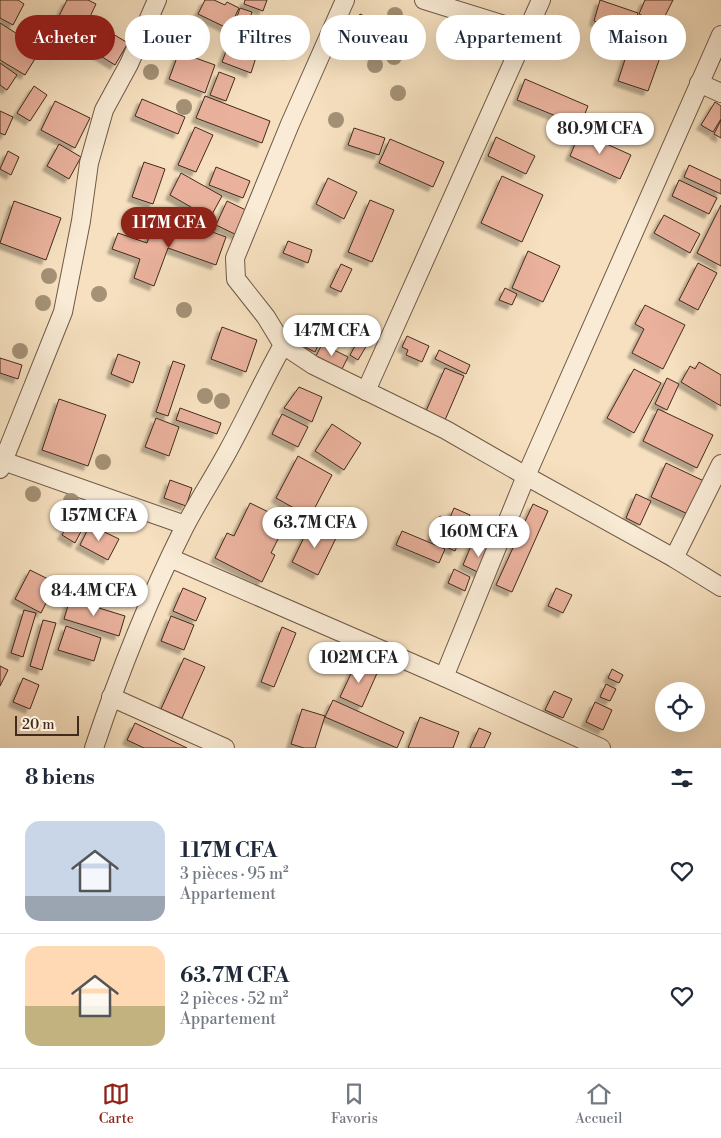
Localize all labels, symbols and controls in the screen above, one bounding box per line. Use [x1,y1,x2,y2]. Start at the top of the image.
chip: Acheter [15,15,115,60]
chip: Louer [125,15,210,60]
chip: Filtres [220,15,310,60]
chip: Nouveau [320,15,426,60]
chip: Appartement [436,15,580,60]
chip: Maison [590,15,686,60]
pin: 80.9M CFA [543,112,657,155]
text: 80.9M CFA [557,119,643,139]
pin: 117M CFA [117,206,221,249]
text: 117M CFA [132,213,206,233]
pin: 147M CFA [280,314,384,357]
text: 147M CFA [294,321,370,341]
pin: 157M CFA [47,500,151,542]
text: 157M CFA [61,506,137,526]
pin: 63.7M CFA [258,506,372,549]
text: 63.7M CFA [273,513,357,533]
pin: 160M CFA [427,516,531,558]
text: 160M CFA [440,522,518,542]
pin: 84.4M CFA [37,574,151,617]
text: 84.4M CFA [51,581,137,601]
pin: 102M CFA [307,642,411,684]
text: 102M CFA [320,648,398,668]
map controls [655,682,705,732]
button: locate [655,682,705,732]
scale bar [15,713,79,736]
text: 20 m [22,716,54,734]
icon: filters [668,764,696,792]
text: 8 biens [25,765,95,791]
text: 117M CFA [180,838,277,864]
icon: home [65,841,125,901]
icon: heart [668,857,696,885]
text: 3 pièces · 95 m² [180,864,289,884]
text: Appartement [180,884,276,904]
text: 63.7M CFA [180,963,289,989]
icon: home [65,966,125,1026]
icon: heart [668,982,696,1010]
text: 2 pièces · 52 m² [180,989,288,1009]
text: Appartement [180,1009,276,1029]
tab: Carte [99,1080,134,1128]
tab: Favoris [331,1080,378,1128]
tab: Accueil [575,1080,622,1128]

